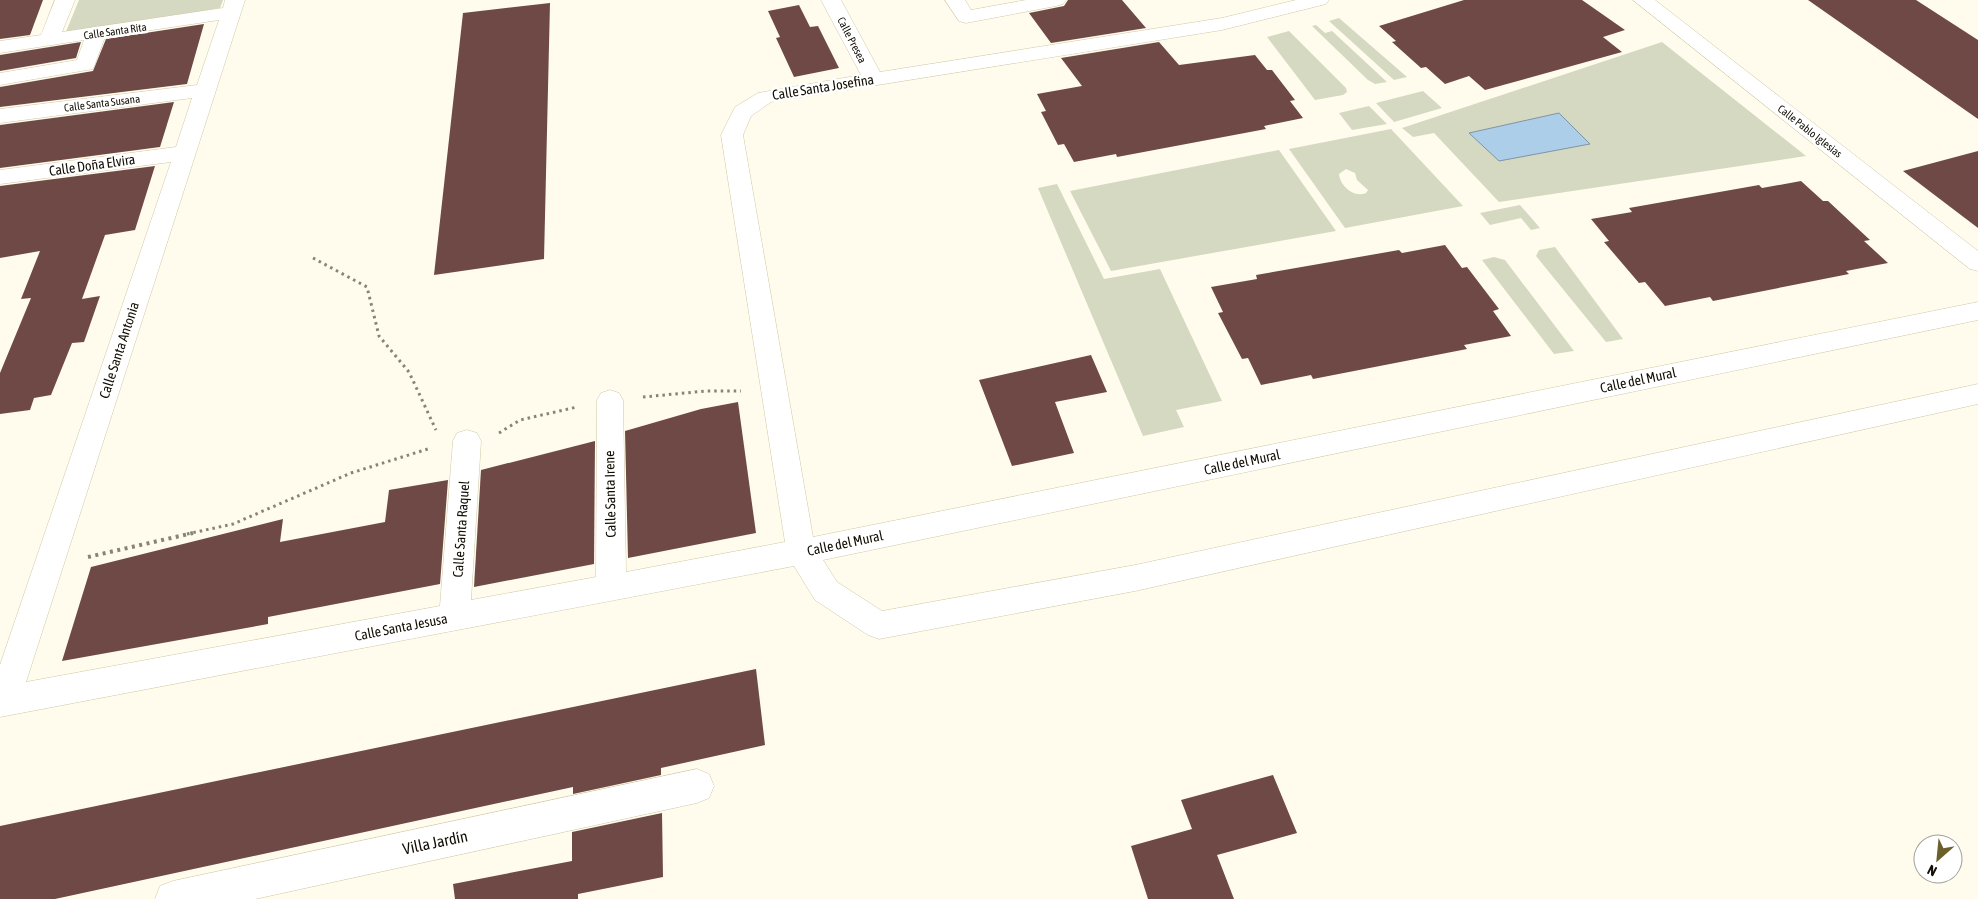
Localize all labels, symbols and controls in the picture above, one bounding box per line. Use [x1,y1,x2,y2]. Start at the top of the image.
street label: Calle Presea [835,15,869,65]
street label: Calle Santa Rita [83,21,147,41]
street label: Calle Santa Josefina [771,71,875,103]
street label: Calle Santa Susana [63,92,141,114]
street label: Calle Pablo Iglesias [1776,102,1845,160]
street label: Calle Doña Elvira [48,151,136,179]
street label: Calle Santa Antonia [96,300,142,400]
street label: Calle del Mural [1599,364,1678,396]
street label: Calle del Mural [1203,446,1282,478]
street label: Calle Santa Irene [601,450,619,538]
street label: Calle Santa Raquel [450,480,472,578]
street label: Calle del Mural [806,527,885,559]
street label: Calle Santa Jesusa [353,610,449,644]
street label: Villa Jardín [401,826,469,858]
north arrow [1913,834,1963,884]
text: N [1925,862,1939,880]

